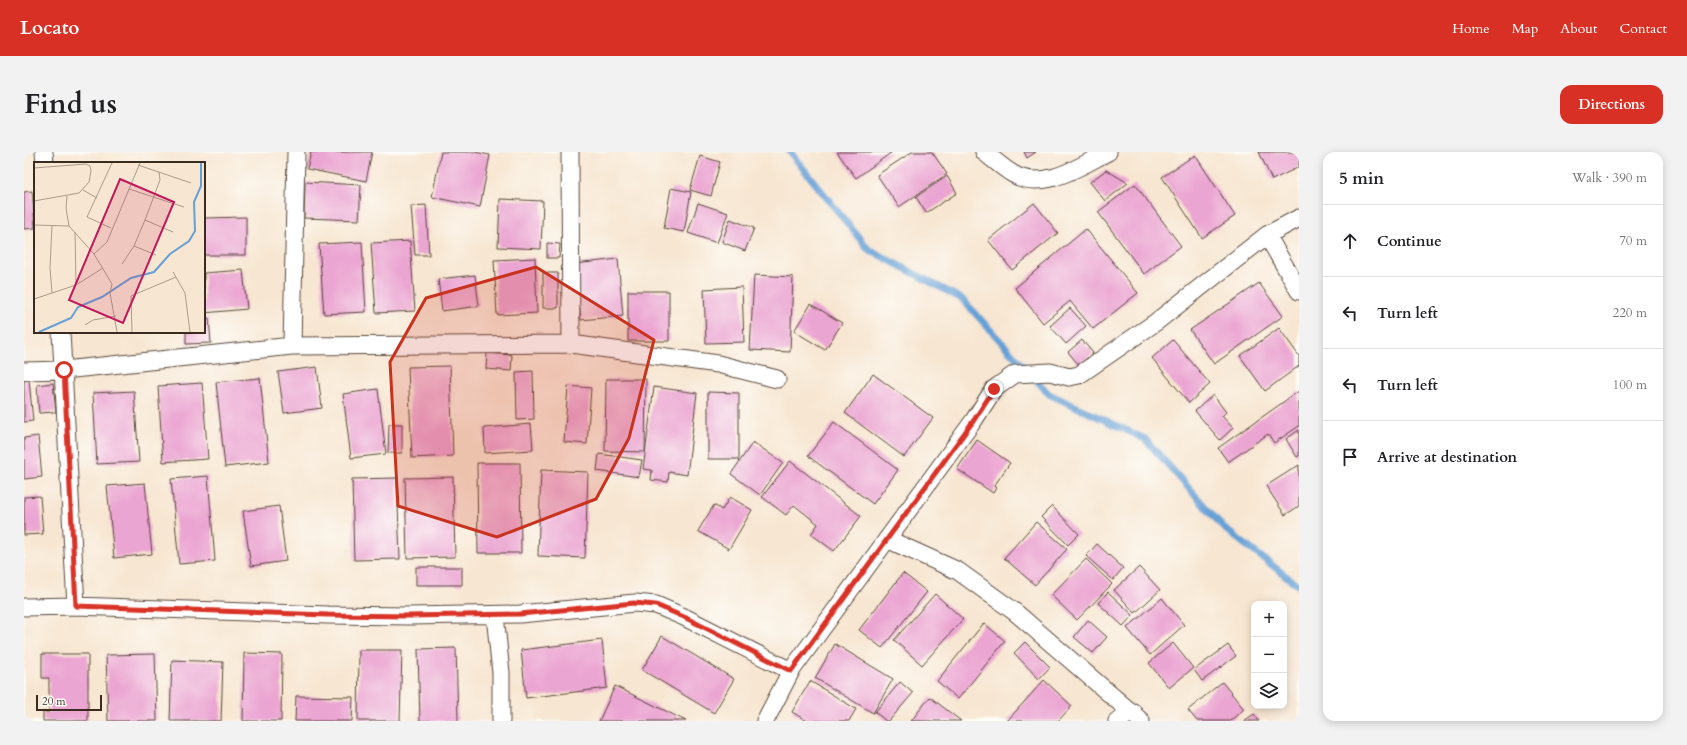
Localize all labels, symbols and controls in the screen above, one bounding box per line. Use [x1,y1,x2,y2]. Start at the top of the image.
text: Locato [20,15,79,41]
text: Home [1452,19,1490,38]
text: Map [1512,19,1538,38]
text: About [1560,19,1597,38]
text: Contact [1619,19,1667,38]
text: Find us [24,85,117,123]
button: Directions [1560,85,1663,124]
inset map [34,162,205,333]
text: 5 min [1339,167,1384,190]
text: Walk · 390 m [1572,169,1647,187]
icon: ahead [1339,230,1361,252]
text: Continue [1377,231,1442,251]
text: 70 m [1619,232,1647,250]
icon: left [1339,302,1361,324]
text: Turn left [1377,303,1438,323]
text: 220 m [1613,304,1647,322]
route start [55,361,73,379]
icon: left [1339,374,1361,396]
text: Turn left [1377,375,1438,395]
text: 100 m [1613,376,1647,394]
route end [985,380,1003,398]
icon: arrive [1339,446,1361,468]
text: Arrive at destination [1377,447,1517,467]
map controls [1251,601,1287,709]
button: + [1251,601,1287,637]
button: − [1251,637,1287,673]
button: layers [1251,673,1287,709]
scale bar [36,693,102,712]
text: 20 m [42,694,66,709]

